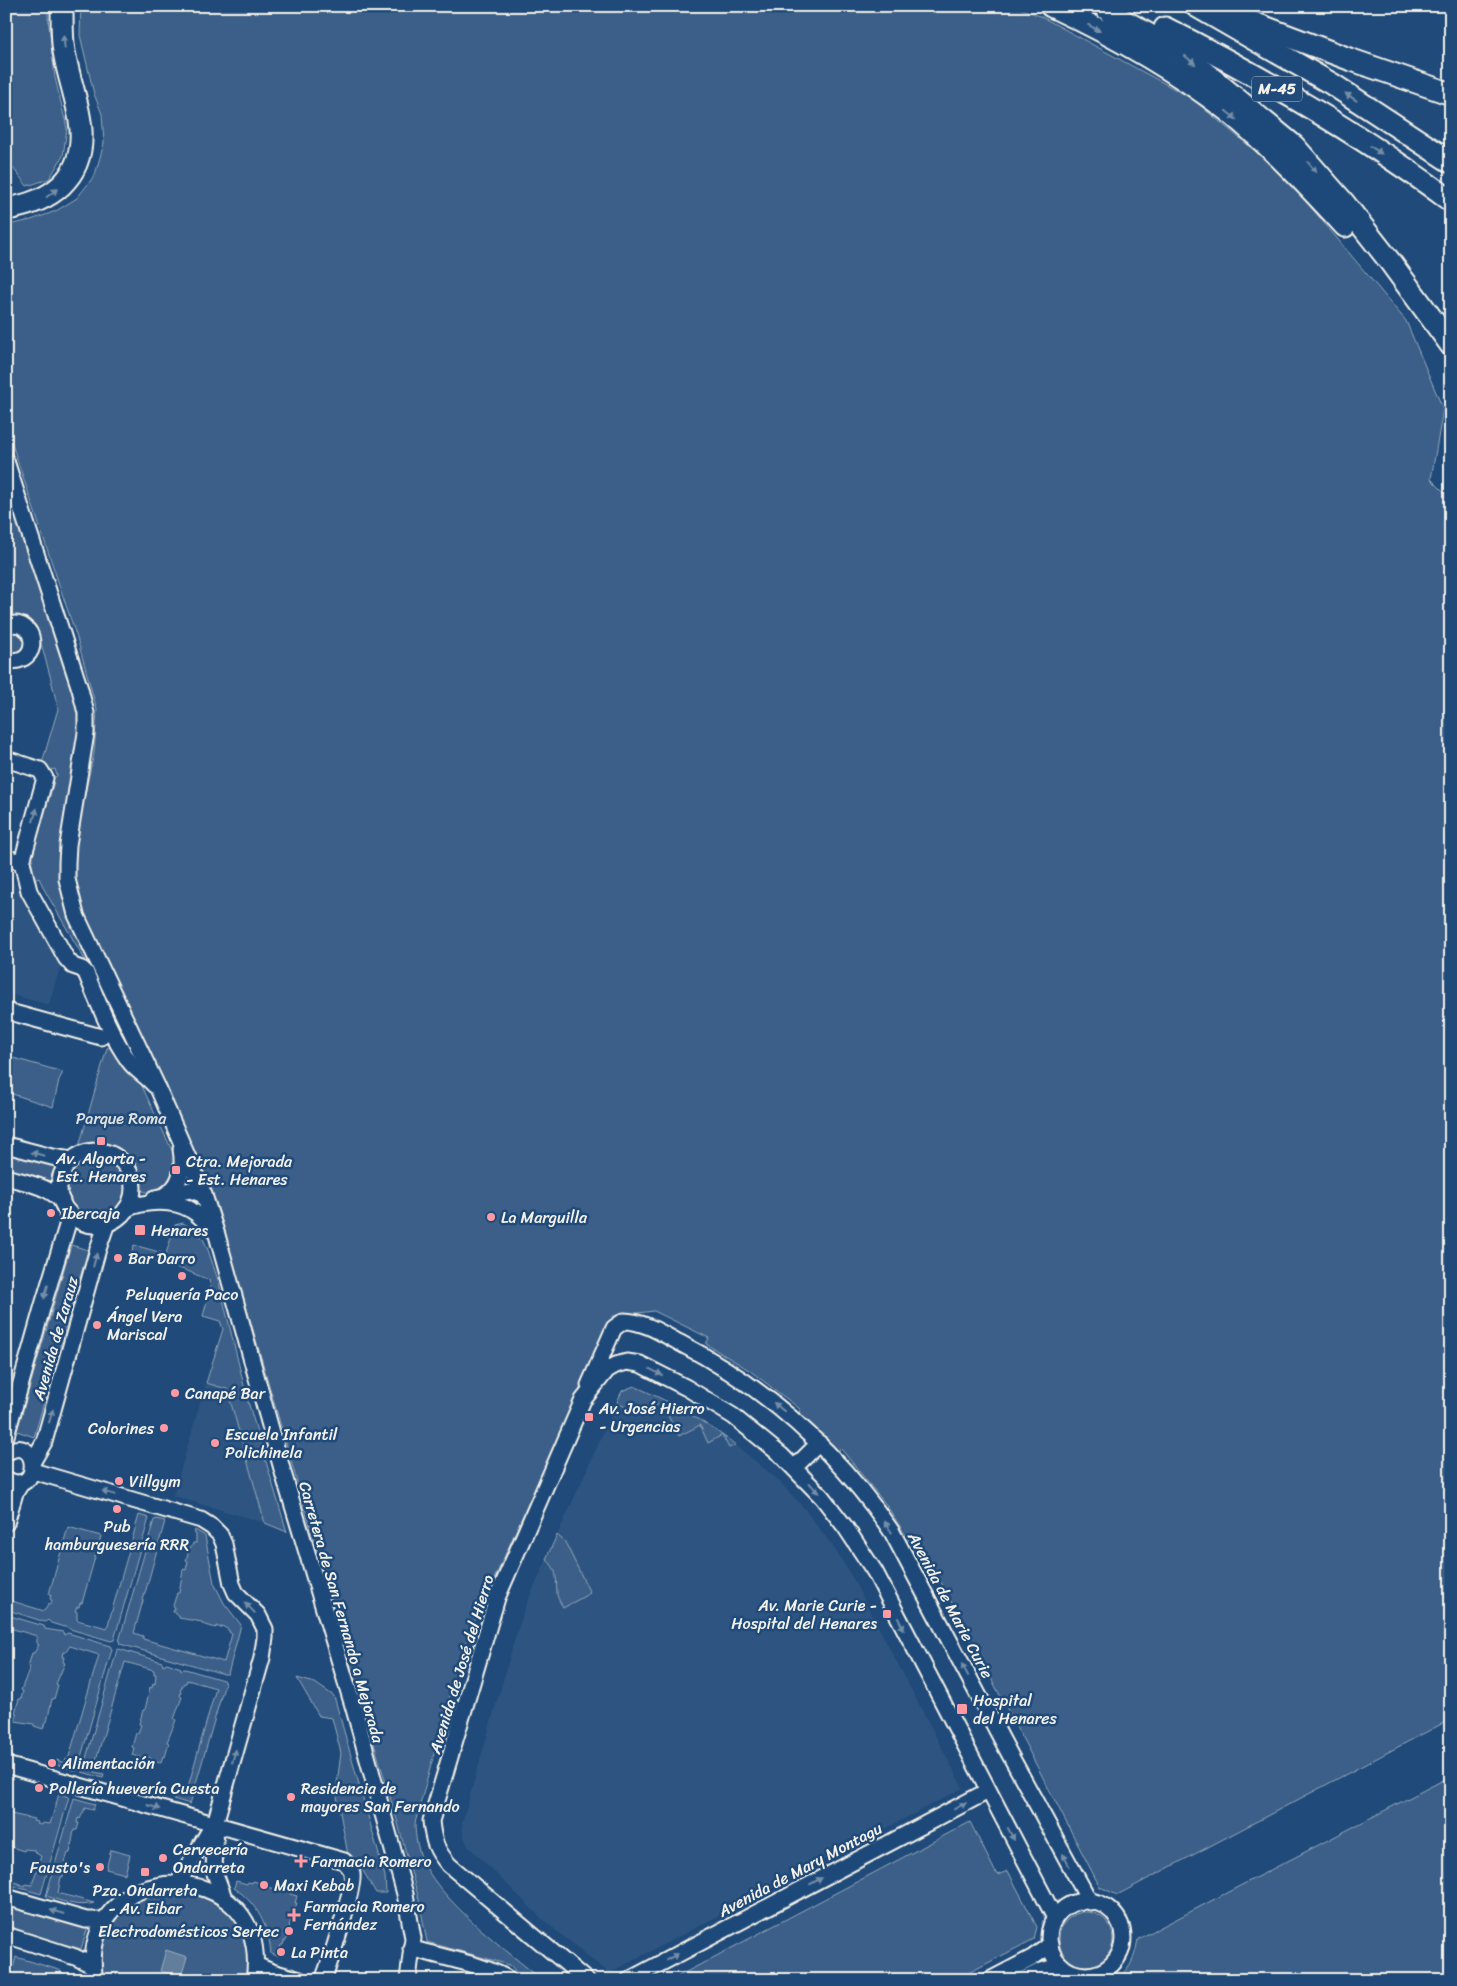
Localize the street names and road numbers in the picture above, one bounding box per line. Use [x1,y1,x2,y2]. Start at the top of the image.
road number: M-45 [1252,76,1302,102]
street label: Avenida de Zarauz [24,1272,87,1405]
street label: Carretera de San Fernando a Mejorada [290,1478,393,1747]
street label: Avenida de Marie Curie [899,1526,1002,1684]
street label: Avenida de José del Hierro [420,1571,503,1758]
street label: Avenida de Mary Montagu [712,1814,888,1926]

